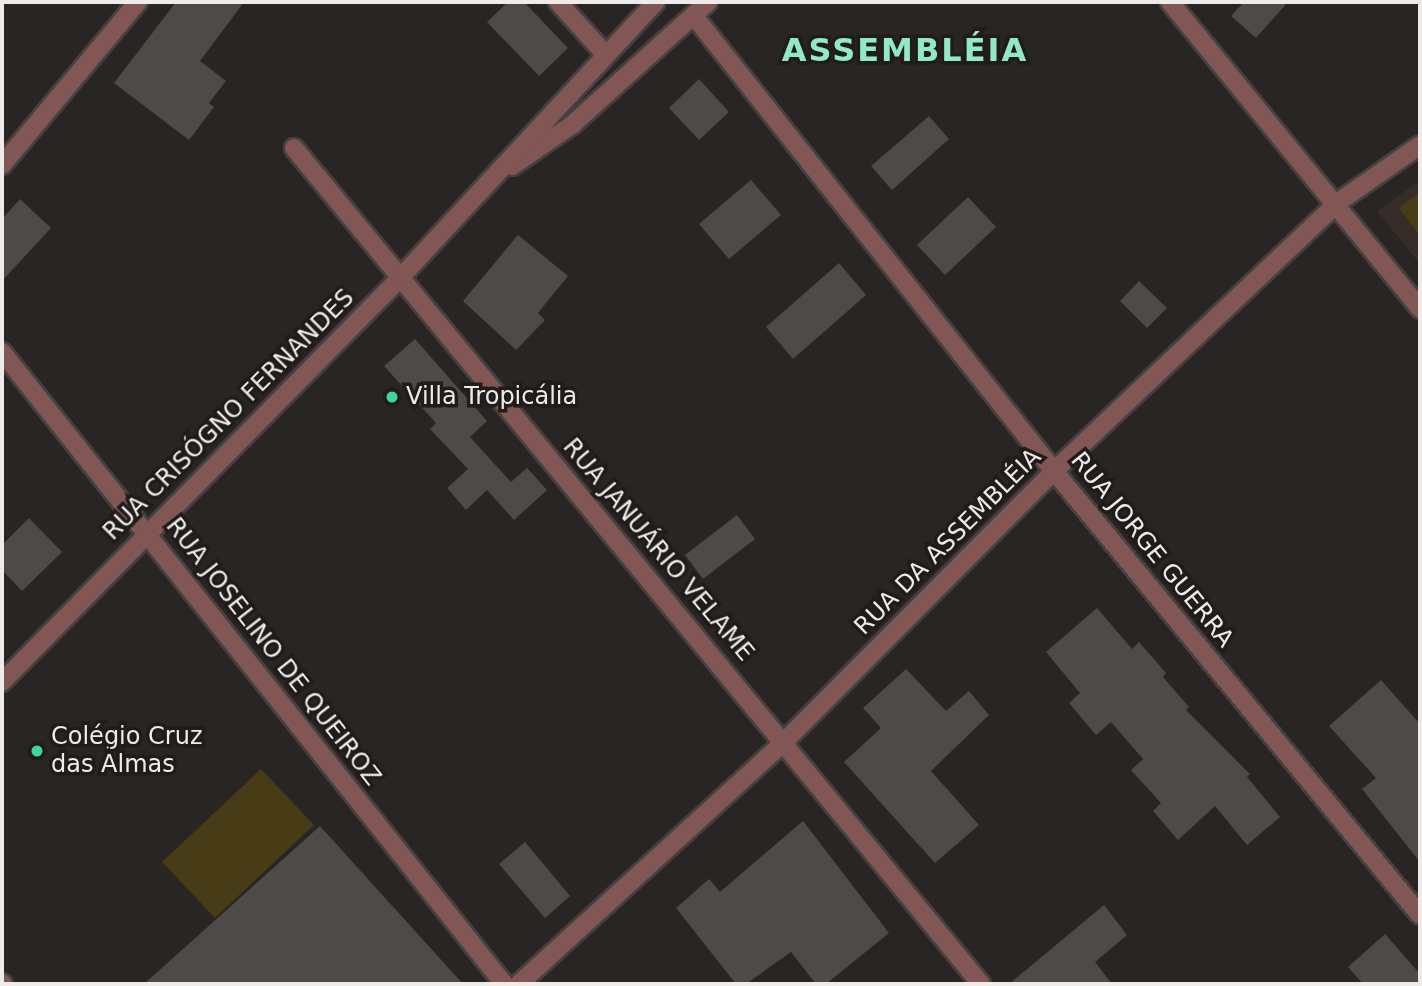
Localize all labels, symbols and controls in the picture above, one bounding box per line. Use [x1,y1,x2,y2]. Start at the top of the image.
district label: ASSEMBLÉIA [783,31,1027,69]
street label: RUA CRISÓGNO FERNANDES [98,284,360,546]
place label: Villa Tropicália [406,383,577,411]
marker: Villa Tropicália [384,389,400,405]
street label: RUA JANUÁRIO VELAME [557,433,759,667]
street label: RUA DA ASSEMBLÉIA [849,443,1047,641]
street label: RUA JORGE GUERRA [1065,447,1239,653]
street label: RUA JOSELINO DE QUEIROZ [160,512,386,792]
place label: Colégio Cruz das Almas [51,723,203,779]
marker: Colégio Cruz das Almas [29,743,45,759]

